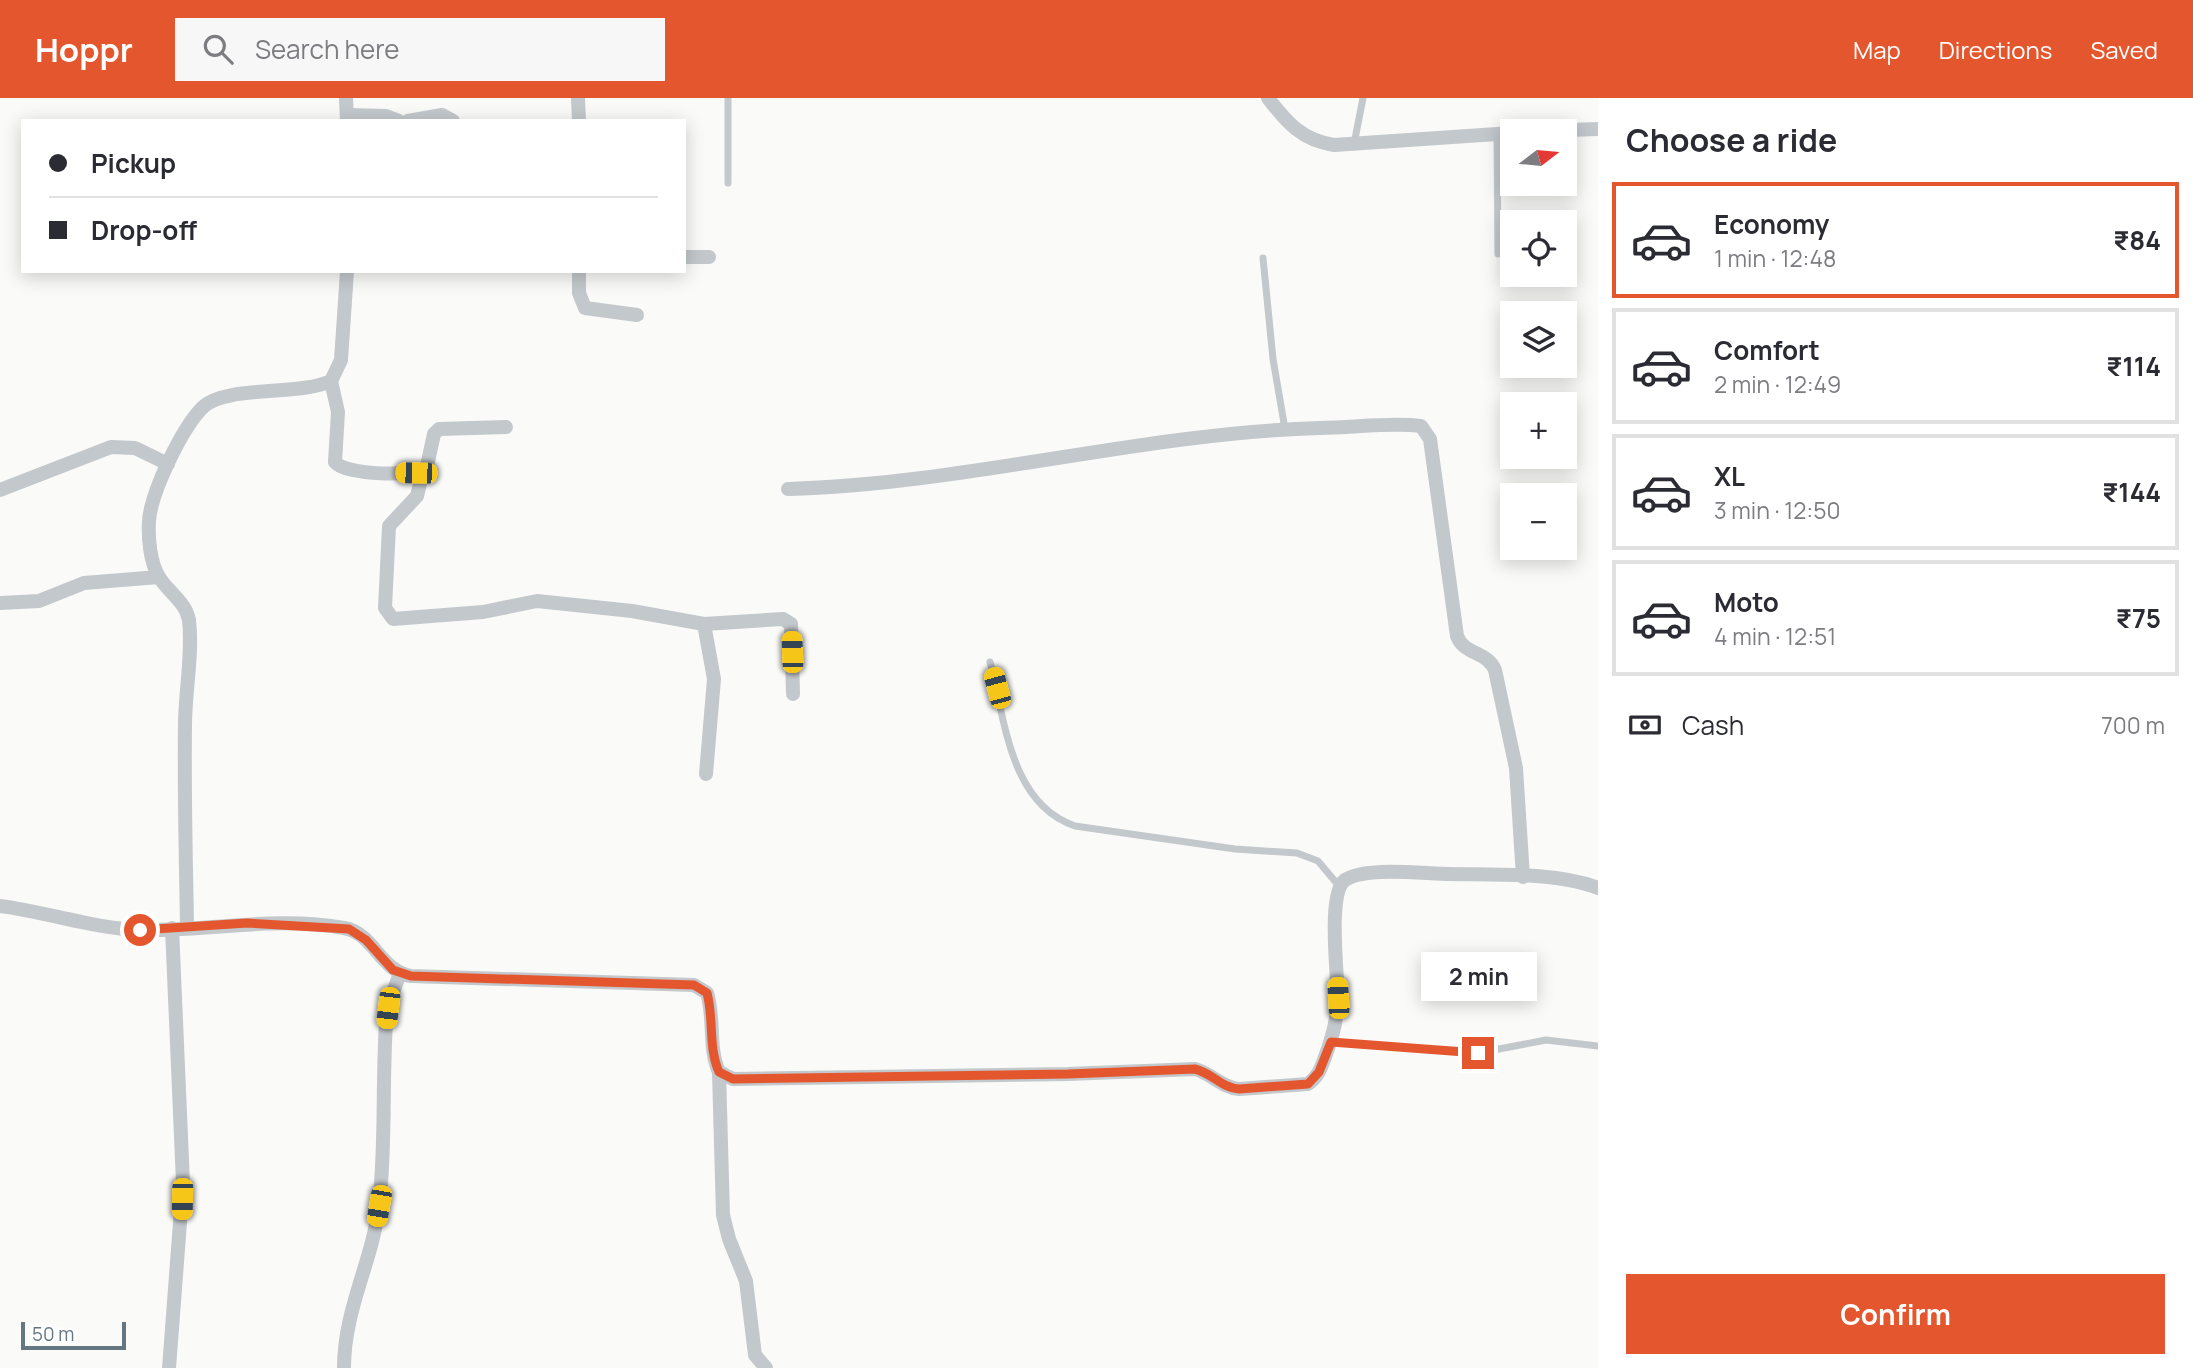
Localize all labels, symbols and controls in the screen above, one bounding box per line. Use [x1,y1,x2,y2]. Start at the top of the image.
search box [175,18,665,81]
text: Hoppr [35,27,133,72]
icon: search [199,30,237,68]
text: Search here [255,31,400,67]
text: Map [1853,33,1901,66]
text: Directions [1939,33,2052,66]
text: Saved [2090,33,2158,66]
text: Choose a ride [1626,118,1837,162]
north arrow [1500,119,1577,196]
map controls [1500,119,1577,560]
text: Pickup [91,145,176,181]
text: Economy [1714,206,1829,242]
icon: car [1630,209,1693,272]
button: locate [1500,210,1577,287]
text: Drop-off [91,212,197,248]
text: ₹84 [2113,222,2161,258]
text: 1 min · 12:48 [1714,242,1836,274]
button: layers [1500,301,1577,378]
text: Comfort [1714,332,1820,368]
icon: car [1630,335,1693,398]
text: ₹114 [2106,348,2161,384]
text: 2 min · 12:49 [1714,368,1841,400]
button: + [1500,392,1577,469]
text: XL [1714,458,1745,494]
icon: car [1630,461,1693,524]
car [395,462,438,484]
text: ₹144 [2102,474,2161,510]
button: − [1500,483,1577,560]
text: 3 min · 12:50 [1714,494,1841,526]
text: Moto [1714,584,1779,620]
icon: car [1630,587,1693,650]
text: ₹75 [2116,600,2161,636]
text: 4 min · 12:51 [1714,620,1836,652]
car [781,631,804,673]
car [982,665,1013,711]
icon: cash [1626,706,1664,744]
text: Cash [1682,707,1744,743]
text: 700 m [2101,709,2165,741]
route start [124,914,156,946]
callout: 2 min [1420,951,1536,1000]
text: 2 min [1449,960,1509,992]
car [1327,976,1350,1020]
car [376,986,401,1030]
route end [1462,1037,1494,1069]
car [172,1178,193,1220]
car [366,1183,393,1229]
button: Confirm [1626,1274,2165,1354]
scale bar [21,1319,126,1351]
text: 50 m [32,1321,74,1347]

